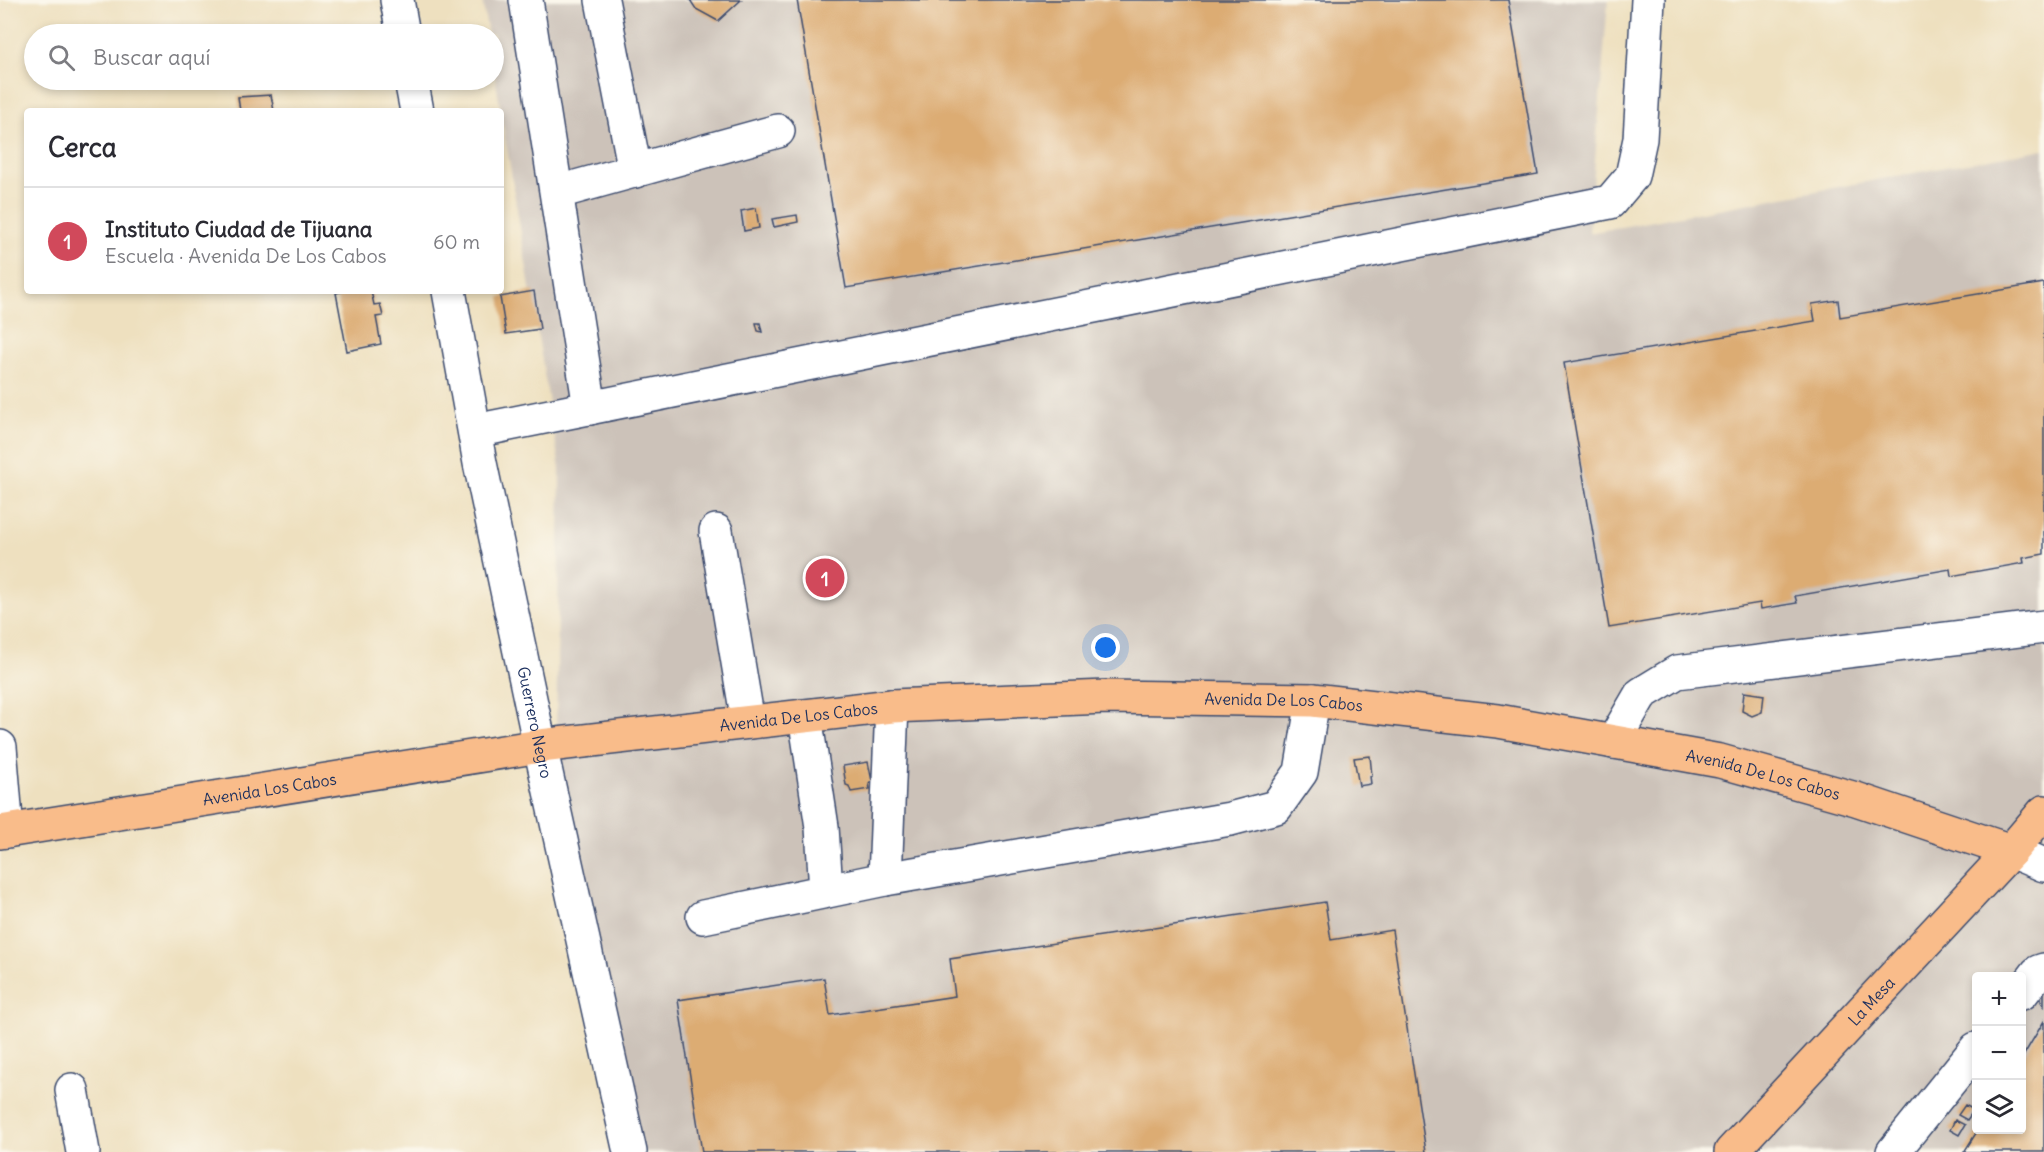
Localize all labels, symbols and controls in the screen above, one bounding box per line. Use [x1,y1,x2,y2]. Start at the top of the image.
search box [24,24,504,90]
icon: search [45,41,78,74]
text: Buscar aquí [93,43,210,71]
text: Cerca [48,131,117,164]
text: Instituto Ciudad de Tijuana [105,215,372,243]
text: 1 [64,229,71,254]
text: 60 m [433,229,480,254]
text: Escuela · Avenida De Los Cabos [105,243,387,268]
pin: 1 [806,556,844,600]
your location [1091,633,1120,662]
street label: Guerrero Negro [513,665,557,780]
street label: Avenida De Los Cabos [1204,688,1364,716]
street label: Avenida De Los Cabos [718,698,879,736]
street label: Avenida De Los Cabos [1684,745,1843,804]
street label: Avenida Los Cabos [201,769,338,810]
map controls [1972,972,2026,1134]
button: + [1972,972,2026,1026]
street label: La Mesa [1844,973,1899,1030]
button: − [1972,1026,2026,1080]
button: layers [1972,1080,2026,1134]

